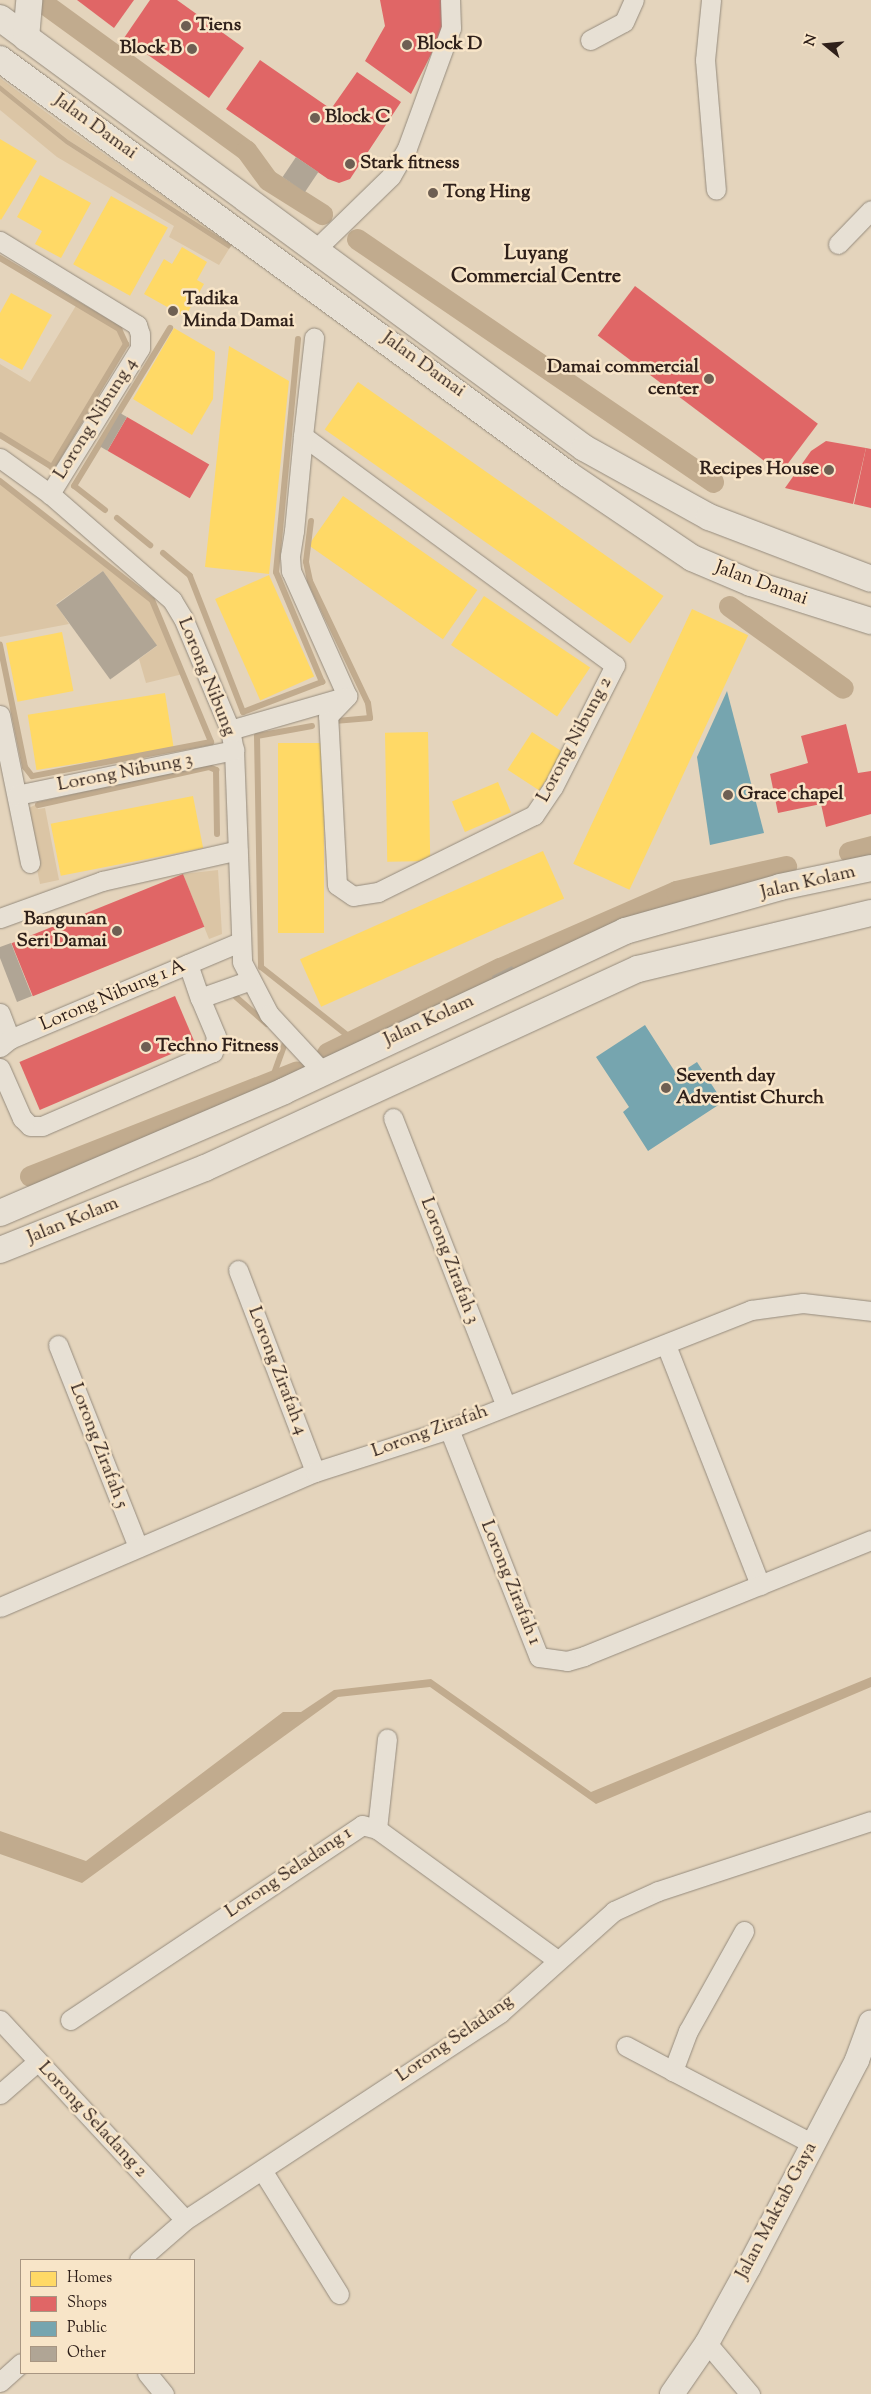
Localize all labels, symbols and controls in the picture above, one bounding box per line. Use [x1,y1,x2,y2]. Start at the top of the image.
place label: Tiens [196,15,241,37]
marker: Tiens [180,20,192,32]
north arrow [801,20,851,70]
text: N [800,32,823,49]
place label: Block D [417,34,482,56]
place label: Block B [120,38,182,60]
marker: Block D [401,39,413,51]
marker: Block B [186,43,198,55]
street label: Jalan Damai [49,89,141,165]
place label: Block C [325,107,391,129]
marker: Block C [309,112,321,124]
place label: Stark fitness [360,153,459,175]
marker: Stark fitness [344,158,356,170]
place label: Tong Hing [443,182,530,204]
marker: Tong Hing [427,187,439,199]
district label: Luyang Commercial Centre [451,243,621,290]
place label: Tadika Minda Damai [183,289,294,333]
marker: Tadika Minda Damai [167,305,179,317]
street label: Jalan Damai [377,327,469,403]
street label: Lorong Nibung 4 [49,354,143,484]
place label: Damai commercial center [547,357,699,401]
marker: Damai commercial center [703,373,715,385]
place label: Recipes House [700,459,819,481]
marker: Recipes House [823,464,835,476]
street label: Jalan Damai [711,557,811,611]
street label: Lorong Nibung [172,614,240,740]
street label: Lorong Nibung 2 [532,673,618,807]
street label: Lorong Nibung 3 [55,749,195,797]
place label: Grace chapel [738,784,843,806]
marker: Grace chapel [722,789,734,801]
street label: Jalan Kolam [758,861,858,905]
place label: Bangunan Seri Damai [17,909,107,953]
marker: Bangunan Seri Damai [111,925,123,937]
street label: Lorong Nibung 1 A [37,955,189,1037]
street label: Jalan Kolam [380,990,478,1052]
place label: Techno Fitness [156,1036,279,1058]
marker: Techno Fitness [140,1041,152,1053]
place label: Seventh day Adventist Church [676,1066,824,1110]
marker: Seventh day Adventist Church [660,1082,672,1094]
street label: Jalan Kolam [24,1192,122,1250]
street label: Lorong Zirafah 3 [414,1194,484,1328]
street label: Lorong Zirafah 4 [242,1304,312,1438]
street label: Lorong Zirafah 5 [64,1380,132,1512]
street label: Lorong Zirafah [369,1400,491,1464]
street label: Lorong Zirafah 1 [475,1517,545,1649]
street label: Lorong Seladang 1 [221,1822,357,1924]
street label: Lorong Seladang [392,1990,518,2088]
street label: Lorong Seladang 2 [32,2057,152,2183]
street label: Jalan Maktab Gaya [731,2139,823,2283]
legend [20,2259,195,2374]
text: Homes [67,2268,112,2289]
text: Shops [67,2293,107,2314]
text: Public [67,2318,107,2339]
text: Other [67,2343,106,2364]

